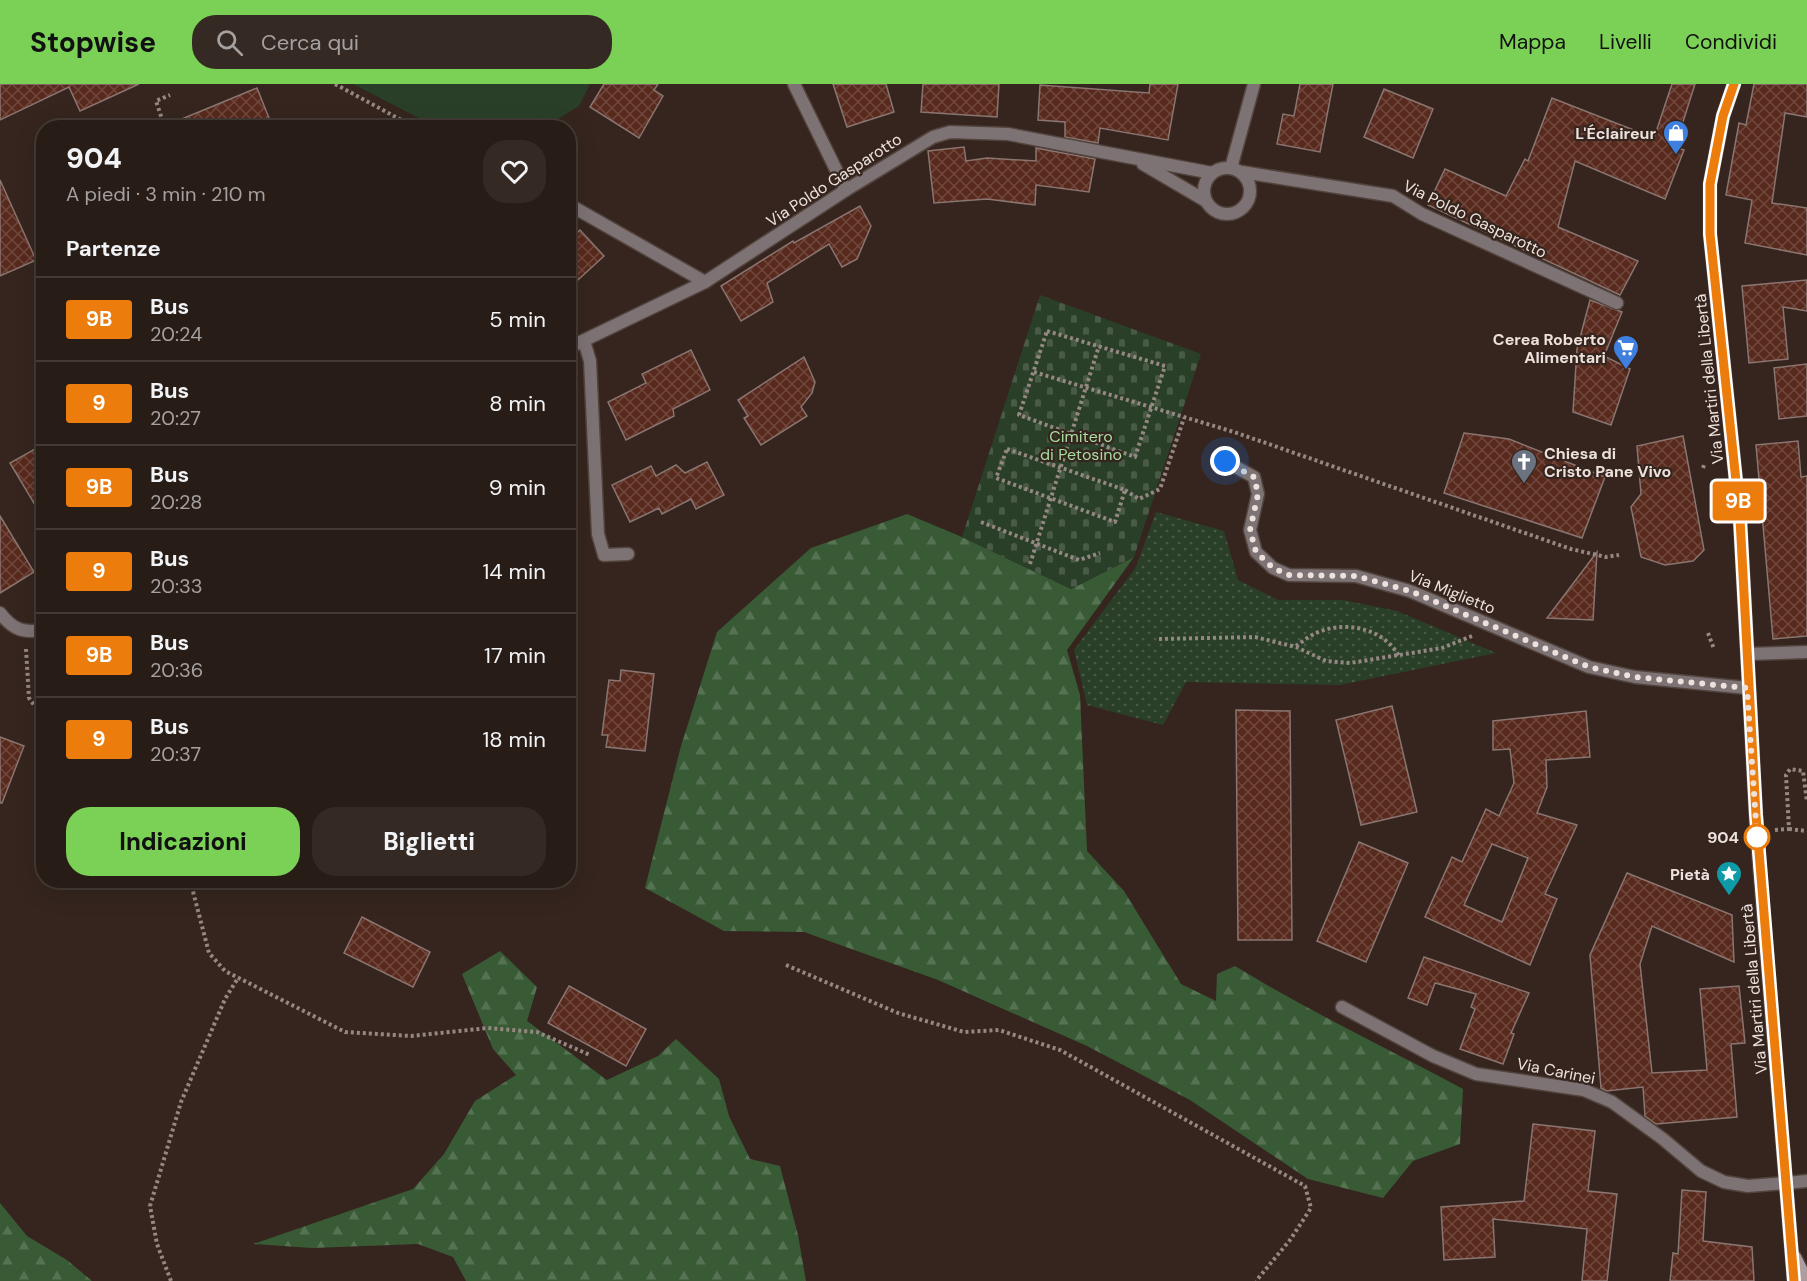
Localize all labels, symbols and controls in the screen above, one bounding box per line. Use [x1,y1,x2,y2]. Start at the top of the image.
search box [192,15,612,69]
text: Stopwise [30,24,156,61]
icon: search [213,26,246,59]
text: Cerca qui [261,28,359,57]
text: Mappa [1499,28,1566,56]
text: Livelli [1599,28,1652,56]
text: Condividi [1685,28,1777,56]
shop icon: L'Éclaireur [1661,118,1691,156]
place label: L'Éclaireur [1575,123,1656,144]
street label: Via Poldo Gasparotto [762,128,906,232]
text: 904 [66,140,122,177]
button: heart [483,140,546,203]
street label: Via Poldo Gasparotto [1400,175,1550,263]
text: A piedi · 3 min · 210 m [66,181,266,207]
text: Partenze [66,234,161,263]
text: Bus [150,292,189,321]
street label: Via Martiri della Libertà [1690,293,1728,465]
text: 9B [86,305,112,333]
text: 5 min [489,305,546,334]
text: 20:24 [150,321,202,347]
place label: Cerea Roberto Alimentari [1493,329,1606,368]
supermarket icon: Cerea Roberto Alimentari [1611,333,1641,371]
text: Bus [150,376,189,405]
text: 9 [92,389,106,417]
text: 8 min [489,389,546,418]
text: 20:27 [150,405,201,431]
park label: Cimitero di Petosino [1040,426,1122,465]
place label: Chiesa di Cristo Pane Vivo [1544,443,1671,482]
your location [1210,446,1240,476]
church icon: Chiesa di Cristo Pane Vivo [1509,447,1539,485]
text: Bus [150,460,189,489]
text: 9B [86,473,112,501]
text: 9 min [489,473,546,502]
line badge: 9B [1711,482,1765,520]
text: 9B [1725,487,1751,515]
text: 20:28 [150,489,202,515]
text: Bus [150,544,189,573]
text: 9 [92,557,106,585]
text: 14 min [482,557,546,586]
street label: Via Miglietto [1406,565,1498,619]
text: 20:33 [150,573,203,599]
text: Bus [150,628,189,657]
text: 9B [86,641,112,669]
text: 17 min [484,641,546,670]
text: 20:36 [150,657,203,683]
text: Bus [150,712,189,741]
text: 9 [92,725,106,753]
text: 18 min [482,725,546,754]
text: 20:37 [150,741,201,767]
button: Indicazioni [66,807,300,876]
button: Biglietti [312,807,546,876]
marker: 904 [1744,824,1770,850]
place label: 904 [1707,827,1739,848]
place icon: Pietà [1714,859,1744,897]
place label: Pietà [1670,864,1710,885]
street label: Via Martiri della Libertà [1736,903,1772,1075]
street label: Via Carinei [1515,1053,1597,1089]

